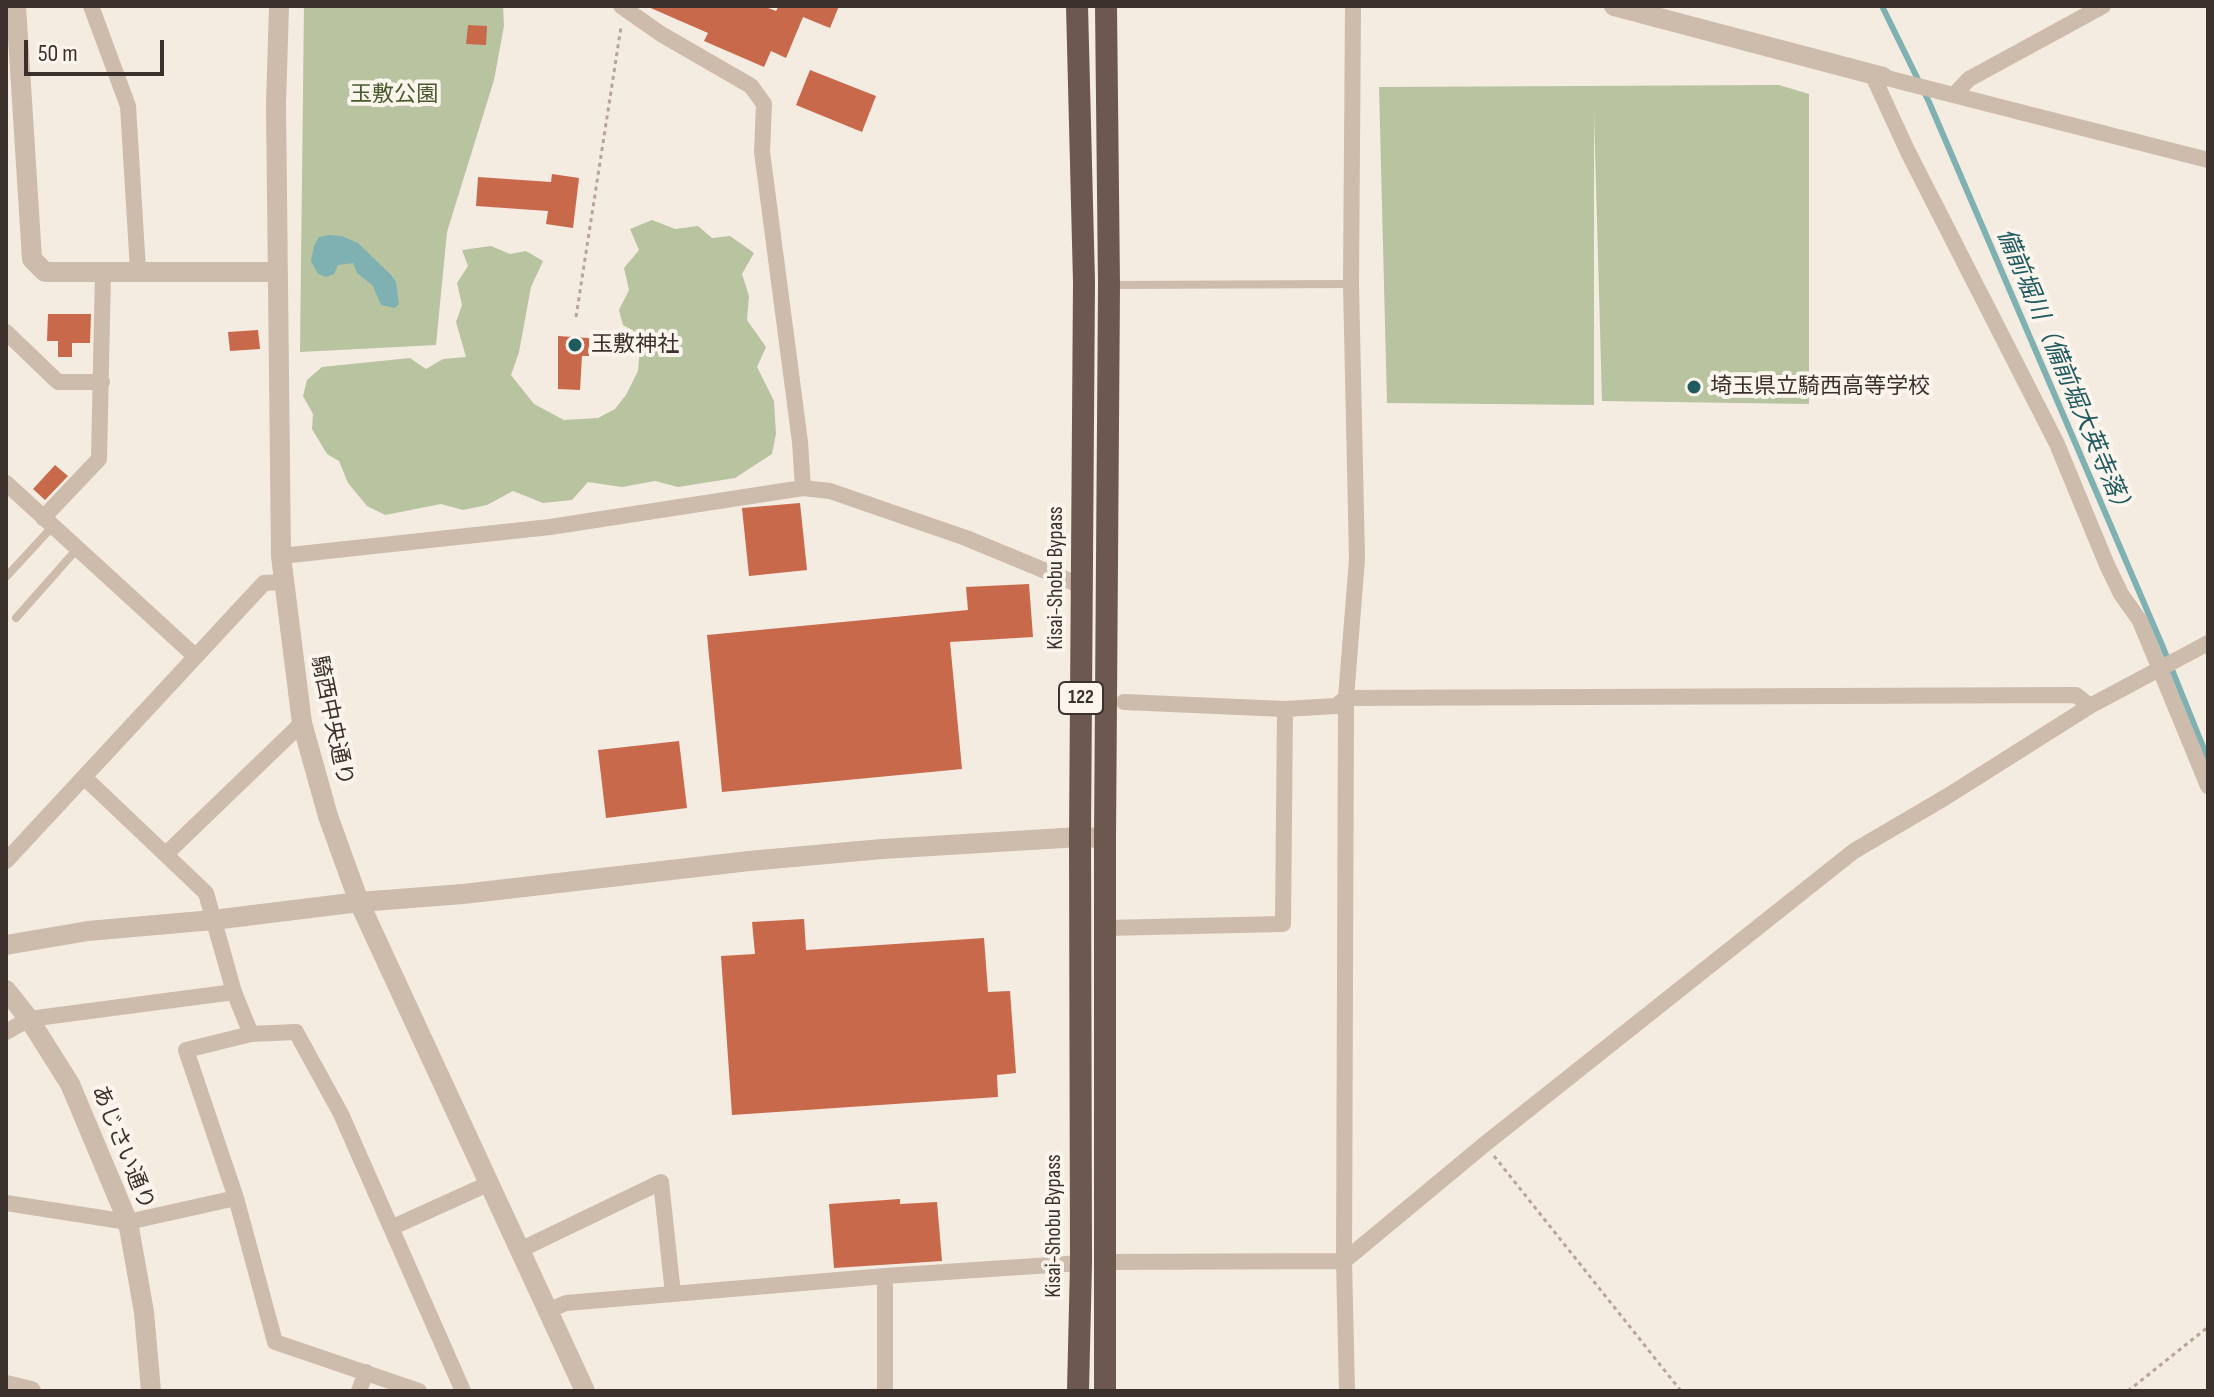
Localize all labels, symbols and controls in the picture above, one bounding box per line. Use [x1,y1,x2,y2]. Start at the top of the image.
scale bar [28,24,168,74]
text: 50 m [38,39,78,68]
park label: 玉敷公園 [350,82,438,108]
water label: 備前堀川（備前堀大英寺落） [1990,225,2138,523]
place label: 玉敷神社 [591,332,679,358]
marker: 玉敷神社 [566,336,584,354]
place label: 埼玉県立騎西高等学校 [1710,374,1930,400]
marker: 埼玉県立騎西高等学校 [1685,378,1703,396]
street label: Kisai-Shobu Bypass [1043,506,1069,650]
street label: 騎西中央通り [304,654,358,788]
road number: 122 [1059,682,1103,714]
street label: あじさい通り [85,1082,159,1214]
street label: Kisai-Shobu Bypass [1041,1154,1067,1298]

